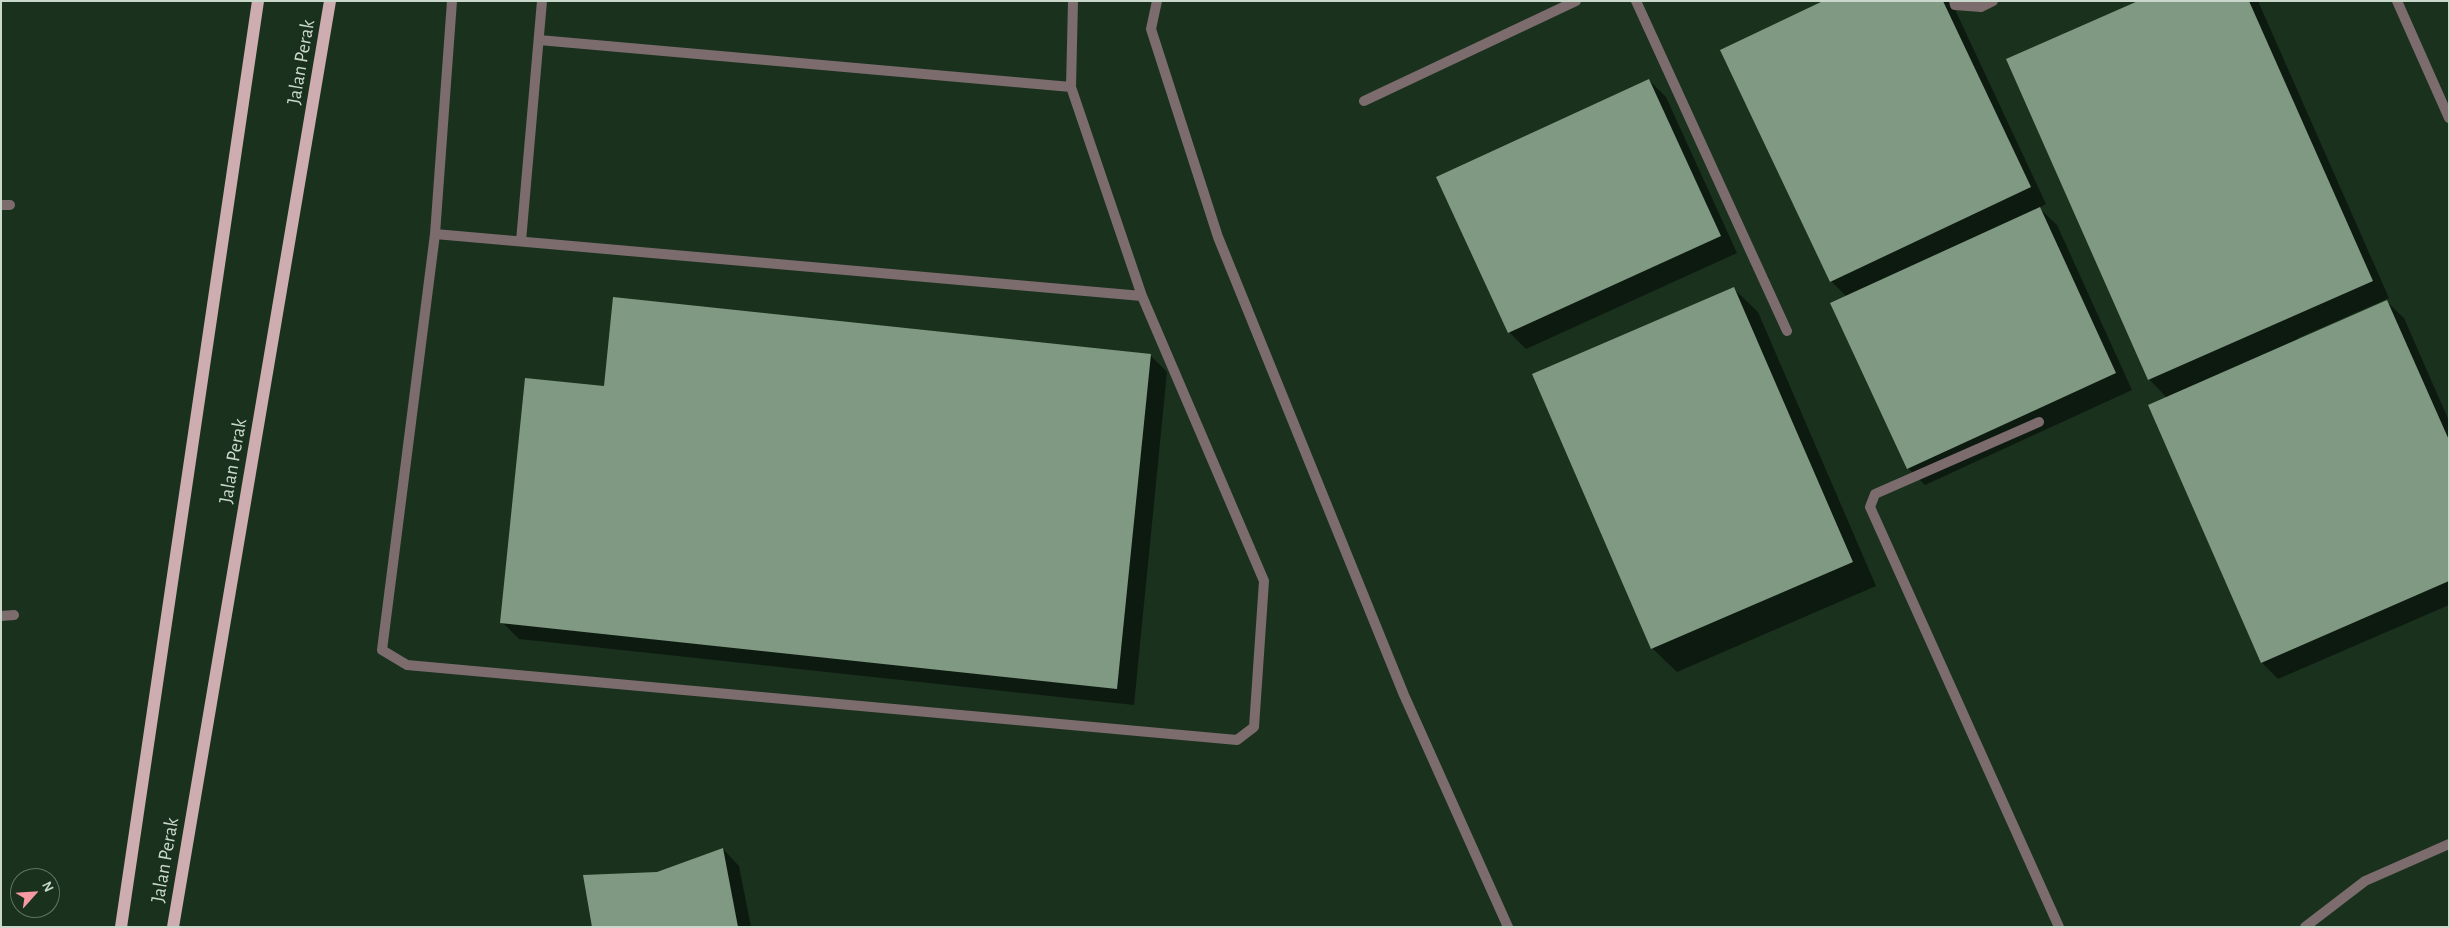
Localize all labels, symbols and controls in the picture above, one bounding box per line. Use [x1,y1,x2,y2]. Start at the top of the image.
street label: Jalan Perak [282,18,320,106]
street label: Jalan Perak [214,417,252,505]
street label: Jalan Perak [146,816,184,904]
north arrow [10,868,60,918]
text: N [39,879,56,894]

